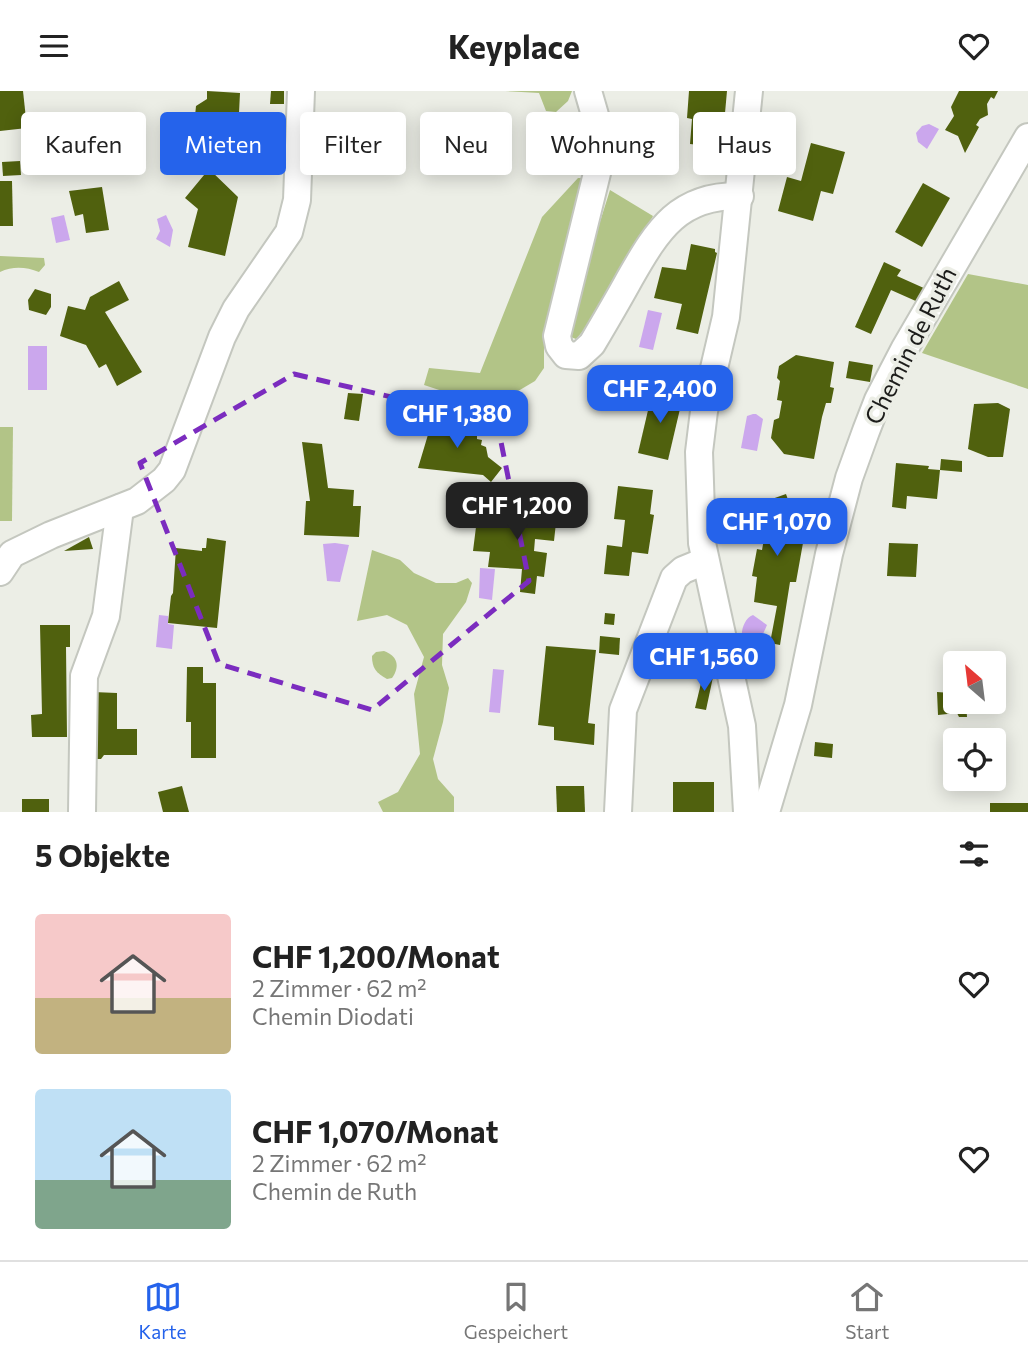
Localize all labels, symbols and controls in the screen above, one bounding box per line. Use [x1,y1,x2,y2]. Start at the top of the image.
text: Keyplace [448,26,580,66]
icon: menu [35,27,73,65]
icon: heart [955,27,993,65]
chip: Kaufen [21,112,146,175]
chip: Mieten [160,112,286,175]
chip: Filter [300,112,406,175]
chip: Neu [420,112,512,175]
chip: Wohnung [526,112,679,175]
chip: Haus [693,112,796,175]
street label: Chemin de Ruth [858,262,962,429]
pin: CHF 2,400 [580,365,740,425]
text: CHF 2,400 [603,374,717,402]
pin: CHF 1,380 [377,391,537,450]
text: CHF 1,380 [402,399,512,427]
pin: CHF 1,200 [437,483,597,542]
text: CHF 1,200 [462,491,572,519]
pin: CHF 1,070 [697,498,857,558]
text: CHF 1,070 [722,507,832,535]
pin: CHF 1,560 [624,633,784,693]
text: CHF 1,560 [649,642,759,670]
north arrow [943,651,1006,714]
map controls [943,651,1006,791]
button: locate [943,728,1006,791]
icon: filters [955,835,993,873]
text: 5 Objekte [35,836,170,873]
text: CHF 1,200/Monat [252,937,500,974]
icon: home [91,942,175,1026]
icon: heart [955,965,993,1003]
text: 2 Zimmer · 62 m² [252,974,427,1002]
text: Chemin Diodati [252,1002,414,1030]
text: CHF 1,070/Monat [252,1112,498,1149]
icon: home [91,1117,175,1201]
icon: heart [955,1140,993,1178]
text: 2 Zimmer · 62 m² [252,1149,427,1177]
text: Chemin de Ruth [252,1177,417,1205]
tab: Karte [139,1278,187,1343]
tab: Gespeichert [464,1278,568,1343]
tab: Start [845,1278,889,1343]

